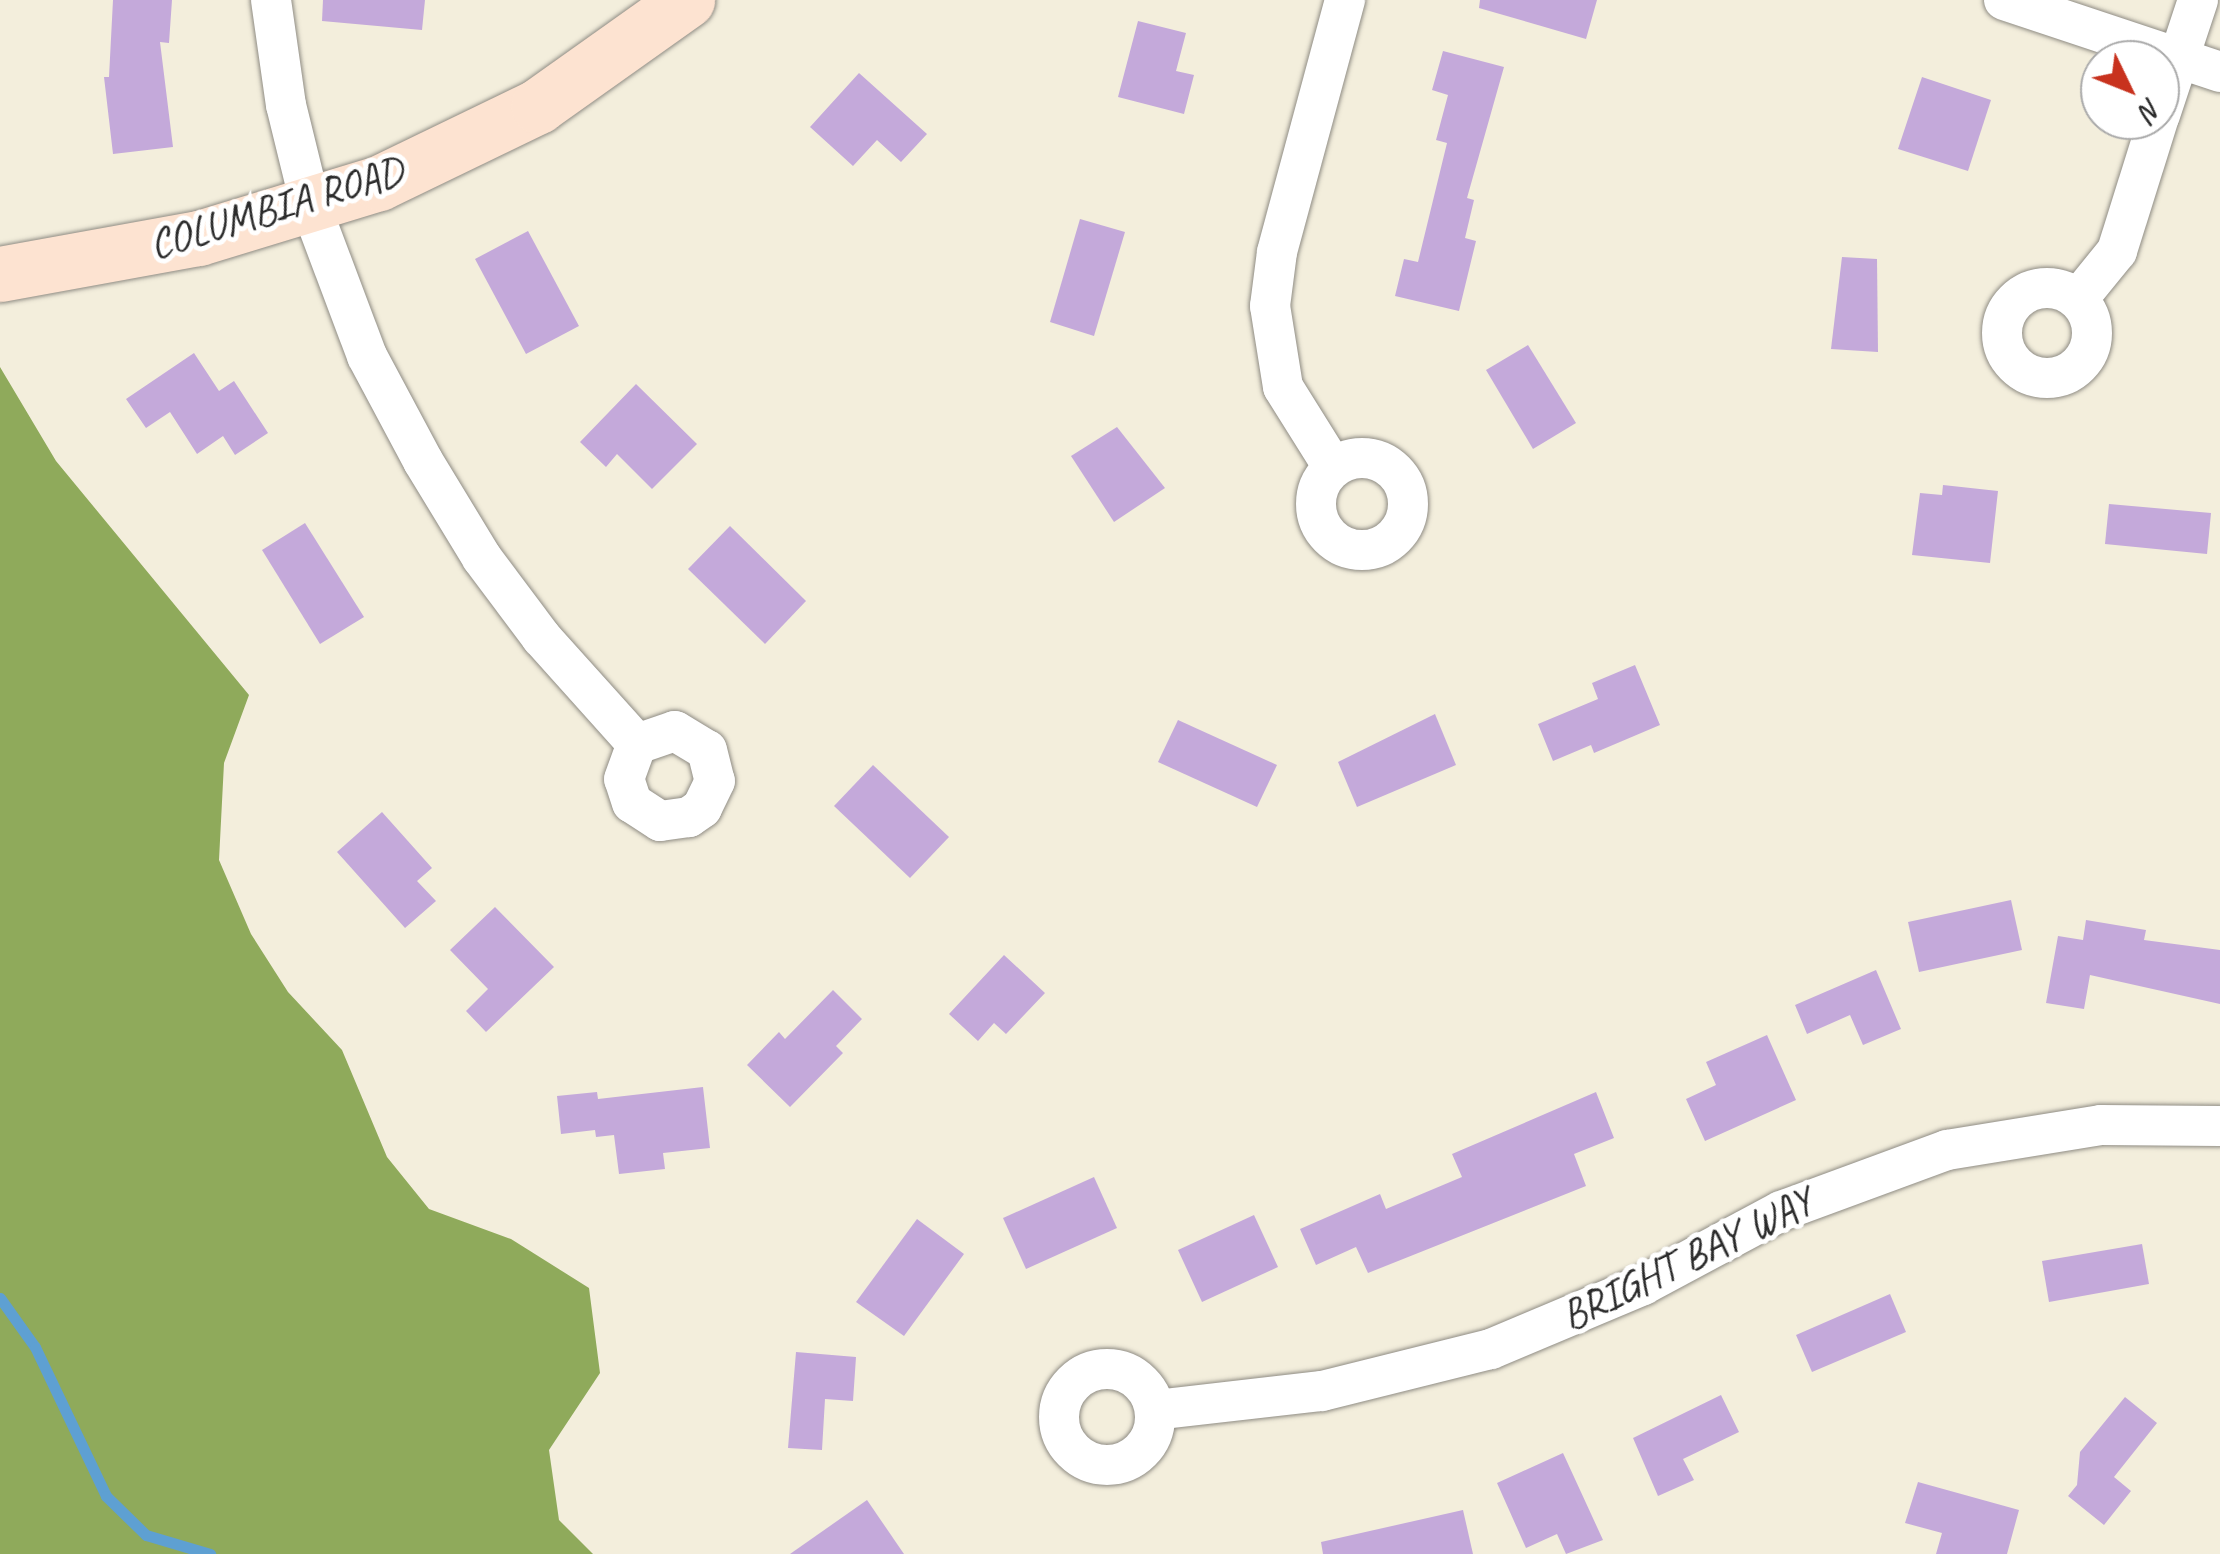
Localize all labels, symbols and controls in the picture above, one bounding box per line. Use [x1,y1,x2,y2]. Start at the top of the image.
north arrow [2080,40,2180,140]
text: N [2132,91,2170,128]
street label: COLUMBIA ROAD [142,145,410,271]
street label: BRIGHT BAY WAY [1552,1176,1822,1342]

